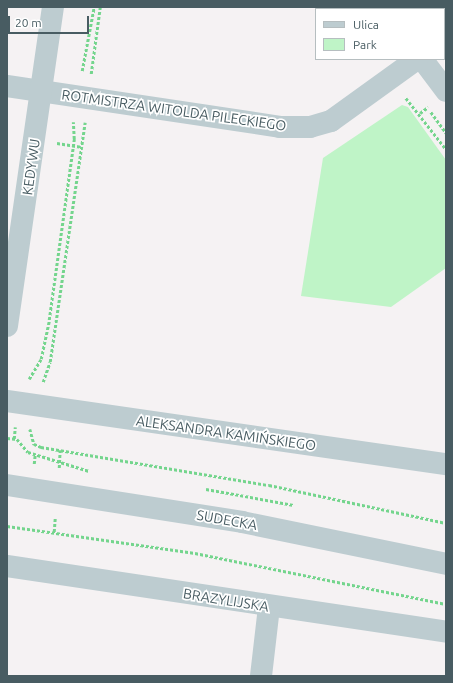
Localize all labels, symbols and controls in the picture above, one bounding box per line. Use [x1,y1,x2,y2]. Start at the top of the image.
scale bar [10,8,91,34]
legend [315,8,445,60]
text: 20 m [15,16,42,29]
text: Ulica [353,18,379,31]
text: Park [353,38,377,51]
street label: ROTMISTRZA WITOLDA PILECKIEGO [61,86,287,134]
street label: KEDYWU [19,138,43,196]
street label: ALEKSANDRA KAMIŃSKIEGO [135,412,317,454]
street label: SUDECKA [195,506,259,534]
street label: BRAZYLIJSKA [182,585,270,615]

